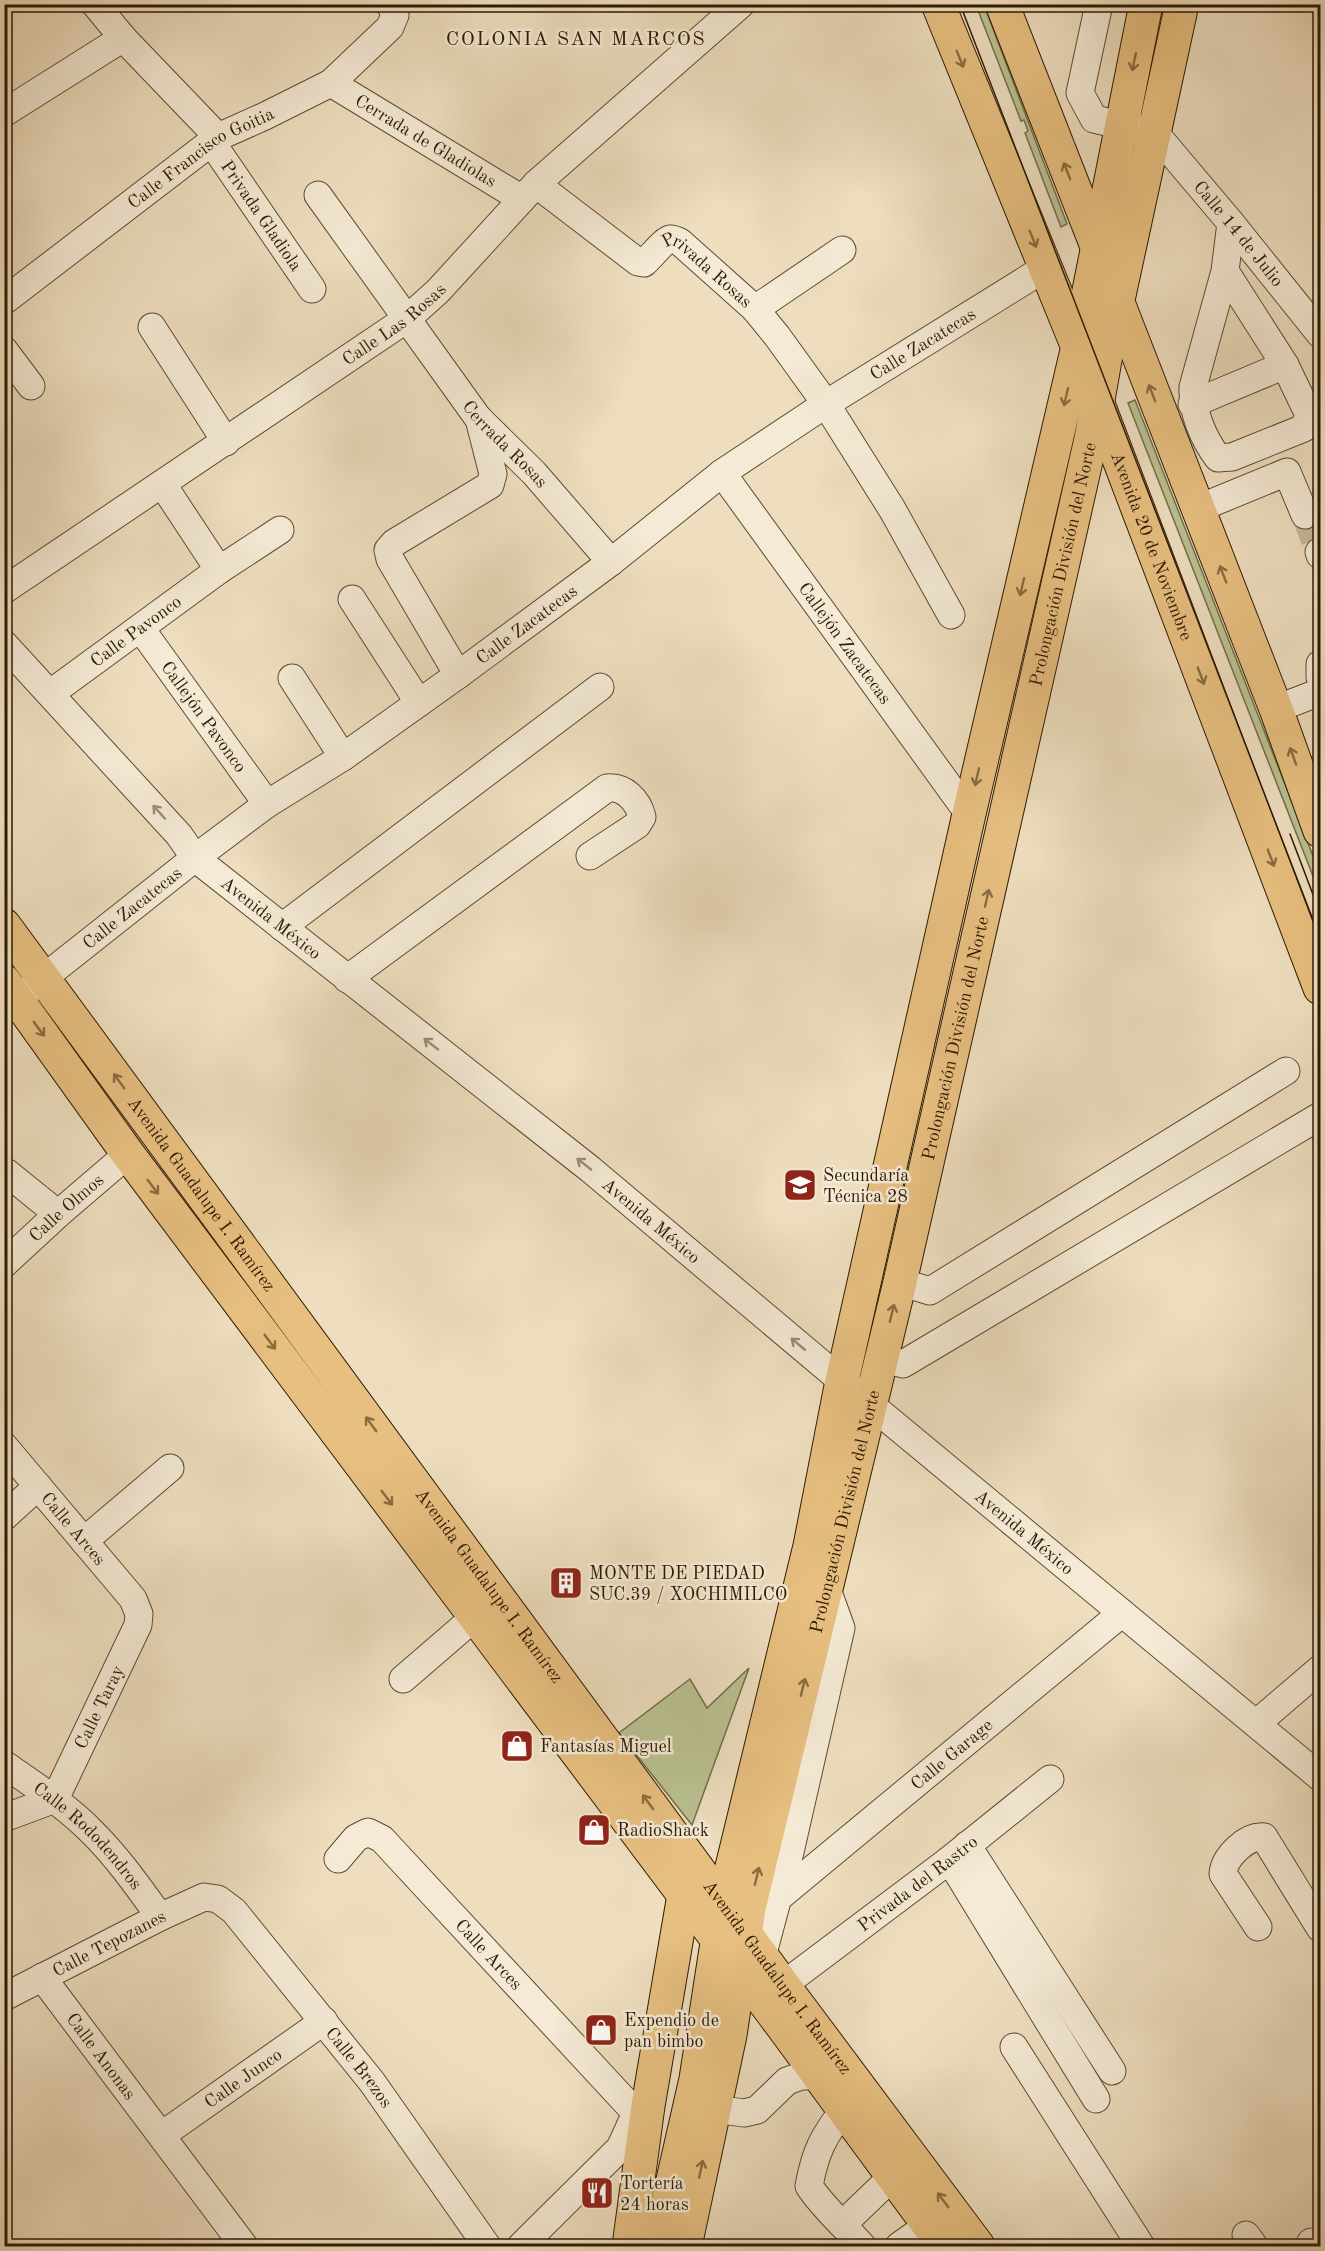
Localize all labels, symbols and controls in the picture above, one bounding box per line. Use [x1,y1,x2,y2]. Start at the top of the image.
district label: COLONIA SAN MARCOS [446,30,706,50]
one-way arrow [955,49,966,67]
one-way arrow [1128,52,1139,71]
street label: Cerrada de Gladiolas [352,92,499,191]
street label: Calle Francisco Goitia [125,105,277,213]
street label: Privada Gladiola [217,158,305,275]
one-way arrow [1061,163,1072,181]
street label: Calle 14 de Julio [1190,178,1286,291]
one-way arrow [1028,229,1039,248]
street label: Privada Rosas [659,230,755,312]
street label: Calle Las Rosas [340,280,450,369]
street label: Calle Zacatecas [867,305,979,384]
one-way arrow [1146,384,1157,402]
one-way arrow [1059,387,1071,406]
street label: Cerrada Rosas [459,398,551,492]
street label: Prolongación División del Norte [1027,441,1100,688]
street label: Avenida 20 de Noviembre [1107,450,1195,643]
one-way arrow [1217,566,1228,584]
one-way arrow [1015,577,1027,596]
street label: Callejón Zacatecas [795,580,894,708]
street label: Calle Zacatecas [473,582,581,668]
street label: Calle Pavonco [87,593,185,671]
street label: Callejón Pavonco [157,658,249,776]
one-way arrow [1197,666,1208,685]
one-way arrow [1287,747,1298,766]
one-way arrow [971,767,983,786]
one-way arrow [152,805,166,820]
one-way arrow [1266,848,1277,867]
street label: Calle Zacatecas [80,864,186,953]
street label: Avenida México [217,874,324,964]
one-way arrow [981,889,993,908]
street label: Prolongación División del Norte [920,915,993,1162]
one-way arrow [33,1020,45,1036]
one-way arrow [423,1037,439,1050]
one-way arrow [113,1073,126,1089]
street label: Avenida Guadalupe I. Ramírez [124,1094,278,1295]
one-way arrow [576,1158,592,1171]
school or university icon: Secundaría Técnica 28 [782,1167,818,1203]
place label: Secundaría Técnica 28 [823,1167,909,1206]
street label: Calle Olmos [26,1171,108,1246]
street label: Avenida México [598,1175,703,1268]
one-way arrow [147,1178,159,1194]
one-way arrow [886,1304,898,1323]
one-way arrow [264,1334,276,1350]
one-way arrow [791,1337,806,1351]
street label: Prolongación División del Norte [808,1388,884,1635]
one-way arrow [365,1417,378,1433]
street label: Avenida Guadalupe I. Ramírez [412,1486,566,1687]
street label: Avenida México [971,1487,1077,1579]
street label: Calle Arces [37,1489,109,1569]
one-way arrow [381,1490,394,1506]
building icon: MONTE DE PIEDAD SUC.39 / XOCHIMILCO [548,1565,584,1601]
place label: MONTE DE PIEDAD SUC.39 / XOCHIMILCO [589,1565,787,1604]
street label: Calle Taray [72,1662,128,1752]
one-way arrow [797,1677,809,1696]
street label: Calle Garage [908,1716,997,1794]
shop icon: Fantasías Miguel [499,1728,535,1764]
place label: Fantasías Miguel [540,1738,672,1756]
street label: Calle Rododendros [30,1779,145,1893]
one-way arrow [642,1794,655,1810]
shop icon: RadioShack [576,1812,612,1848]
place label: RadioShack [617,1822,709,1840]
street label: Privada del Rastro [855,1833,982,1936]
one-way arrow [751,1867,763,1886]
street label: Avenida Guadalupe I. Ramírez [699,1877,854,2078]
street label: Calle Tepozanes [50,1908,169,1981]
street label: Calle Arces [451,1916,525,1994]
street label: Calle Anonas [63,2010,139,2103]
shop icon: Expendio de pan bimbo [583,2012,619,2048]
place label: Expendio de pan bimbo [624,2012,719,2051]
street label: Calle Brezos [322,2024,395,2112]
street label: Calle Junco [202,2046,286,2112]
one-way arrow [696,2159,707,2179]
restaurant icon: Tortería 24 horas [579,2175,615,2211]
place label: Tortería 24 horas [620,2175,689,2214]
one-way arrow [937,2192,950,2208]

